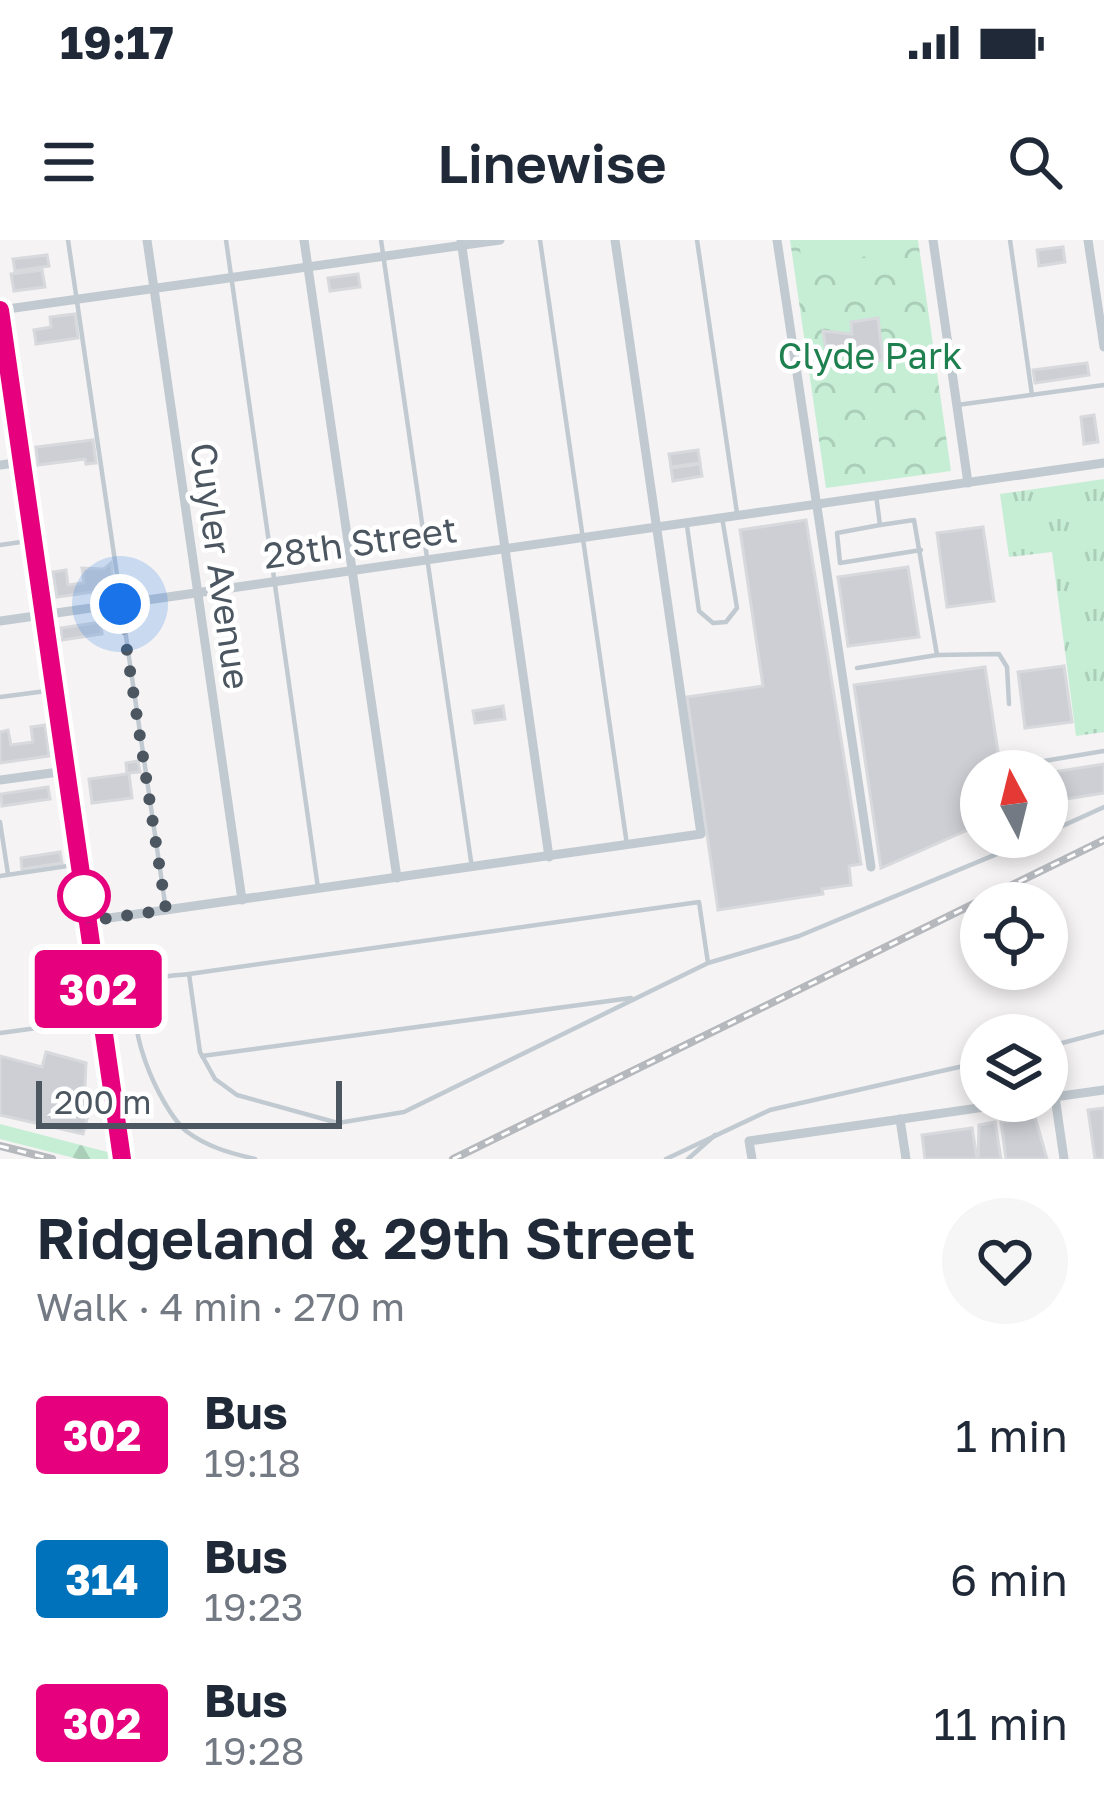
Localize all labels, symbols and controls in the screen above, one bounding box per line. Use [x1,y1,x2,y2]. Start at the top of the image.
text: 19:17 [60,15,174,69]
icon: menu [36,129,102,195]
icon: search [1002,129,1068,195]
text: Linewise [437,130,667,195]
park label: Clyde Park [778,334,962,377]
street label: Cuyler Avenue [182,440,260,692]
street label: 28th Street [260,507,460,577]
your location [90,574,150,634]
north arrow [960,750,1068,858]
map controls [960,750,1068,1122]
unlabelled marker [59,871,109,921]
button: locate [960,882,1068,990]
line badge: 302 [29,950,167,1028]
text: 302 [59,964,137,1014]
button: layers [960,1014,1068,1122]
scale bar [36,1075,342,1128]
text: 200 m [54,1082,152,1121]
button: heart [942,1198,1068,1324]
text: Ridgeland & 29th Street [36,1203,696,1272]
text: Walk · 4 min · 270 m [36,1283,405,1330]
text: Bus [204,1385,288,1439]
text: 1 min [955,1408,1068,1462]
text: 302 [63,1410,141,1460]
text: 19:18 [204,1439,301,1486]
text: Bus [204,1529,288,1583]
text: 6 min [950,1552,1068,1606]
text: 314 [65,1554,139,1604]
text: 19:23 [204,1583,304,1630]
text: Bus [204,1673,288,1727]
text: 11 min [934,1696,1068,1750]
text: 302 [63,1698,141,1748]
text: 19:28 [204,1727,305,1774]

